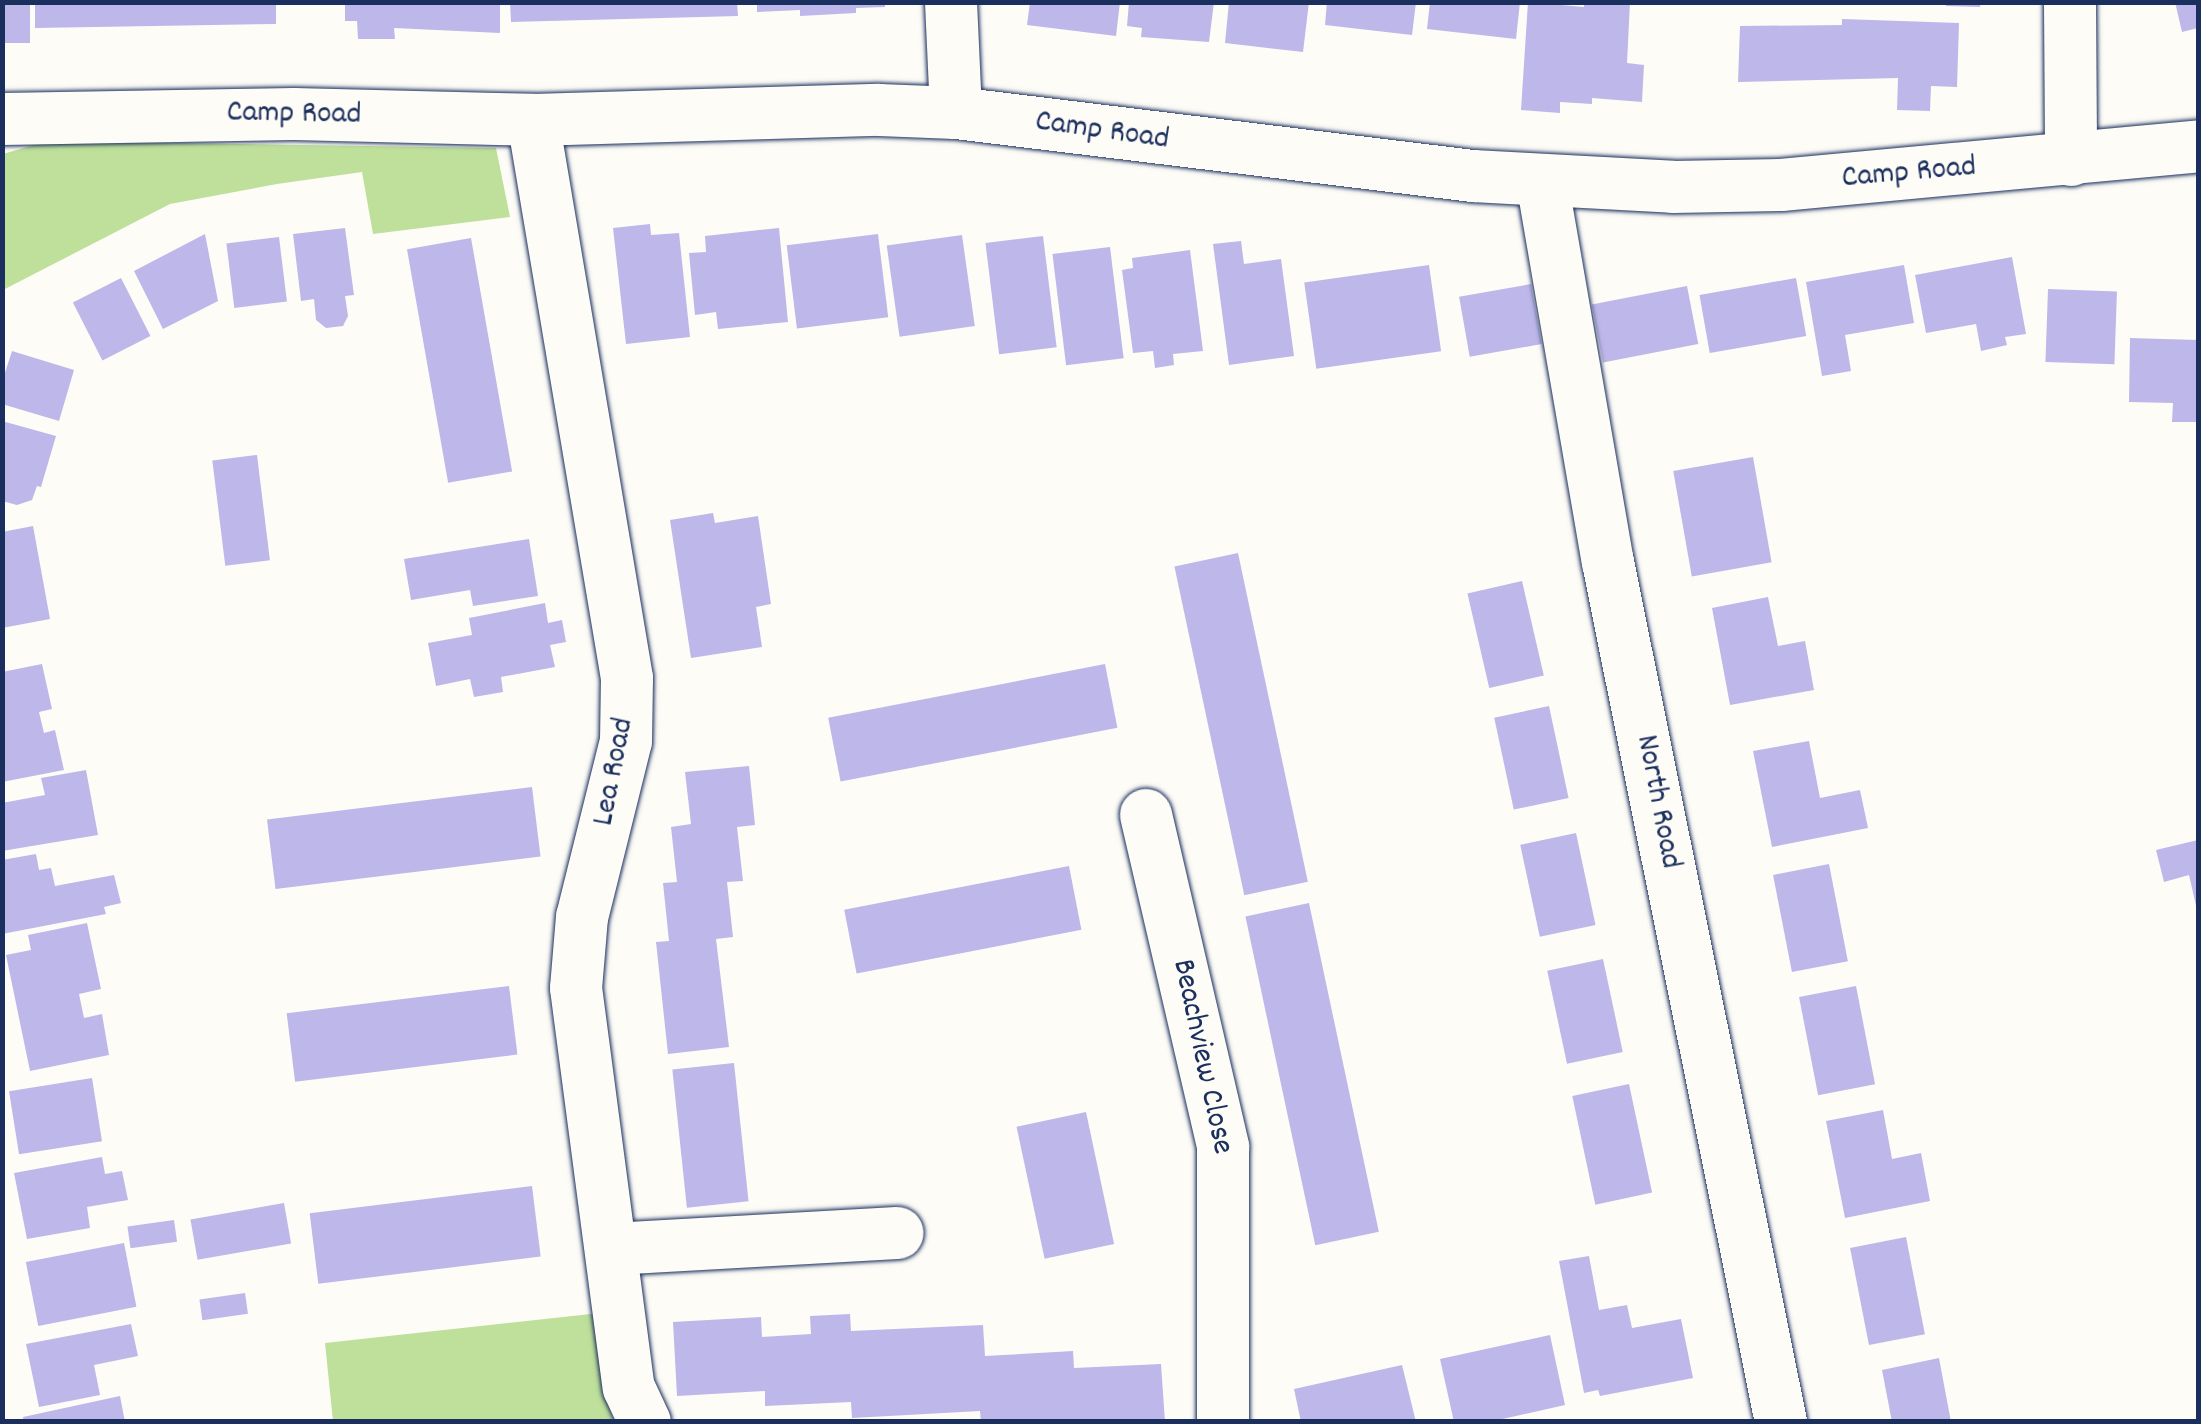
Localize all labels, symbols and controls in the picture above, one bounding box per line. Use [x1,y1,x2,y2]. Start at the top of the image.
street label: Camp Road [226,95,362,135]
street label: Camp Road [1033,104,1171,160]
street label: Camp Road [1840,149,1978,199]
street label: Lea Road [586,715,644,829]
street label: North Road [1625,732,1689,872]
street label: Beachview Close [1162,956,1240,1158]

